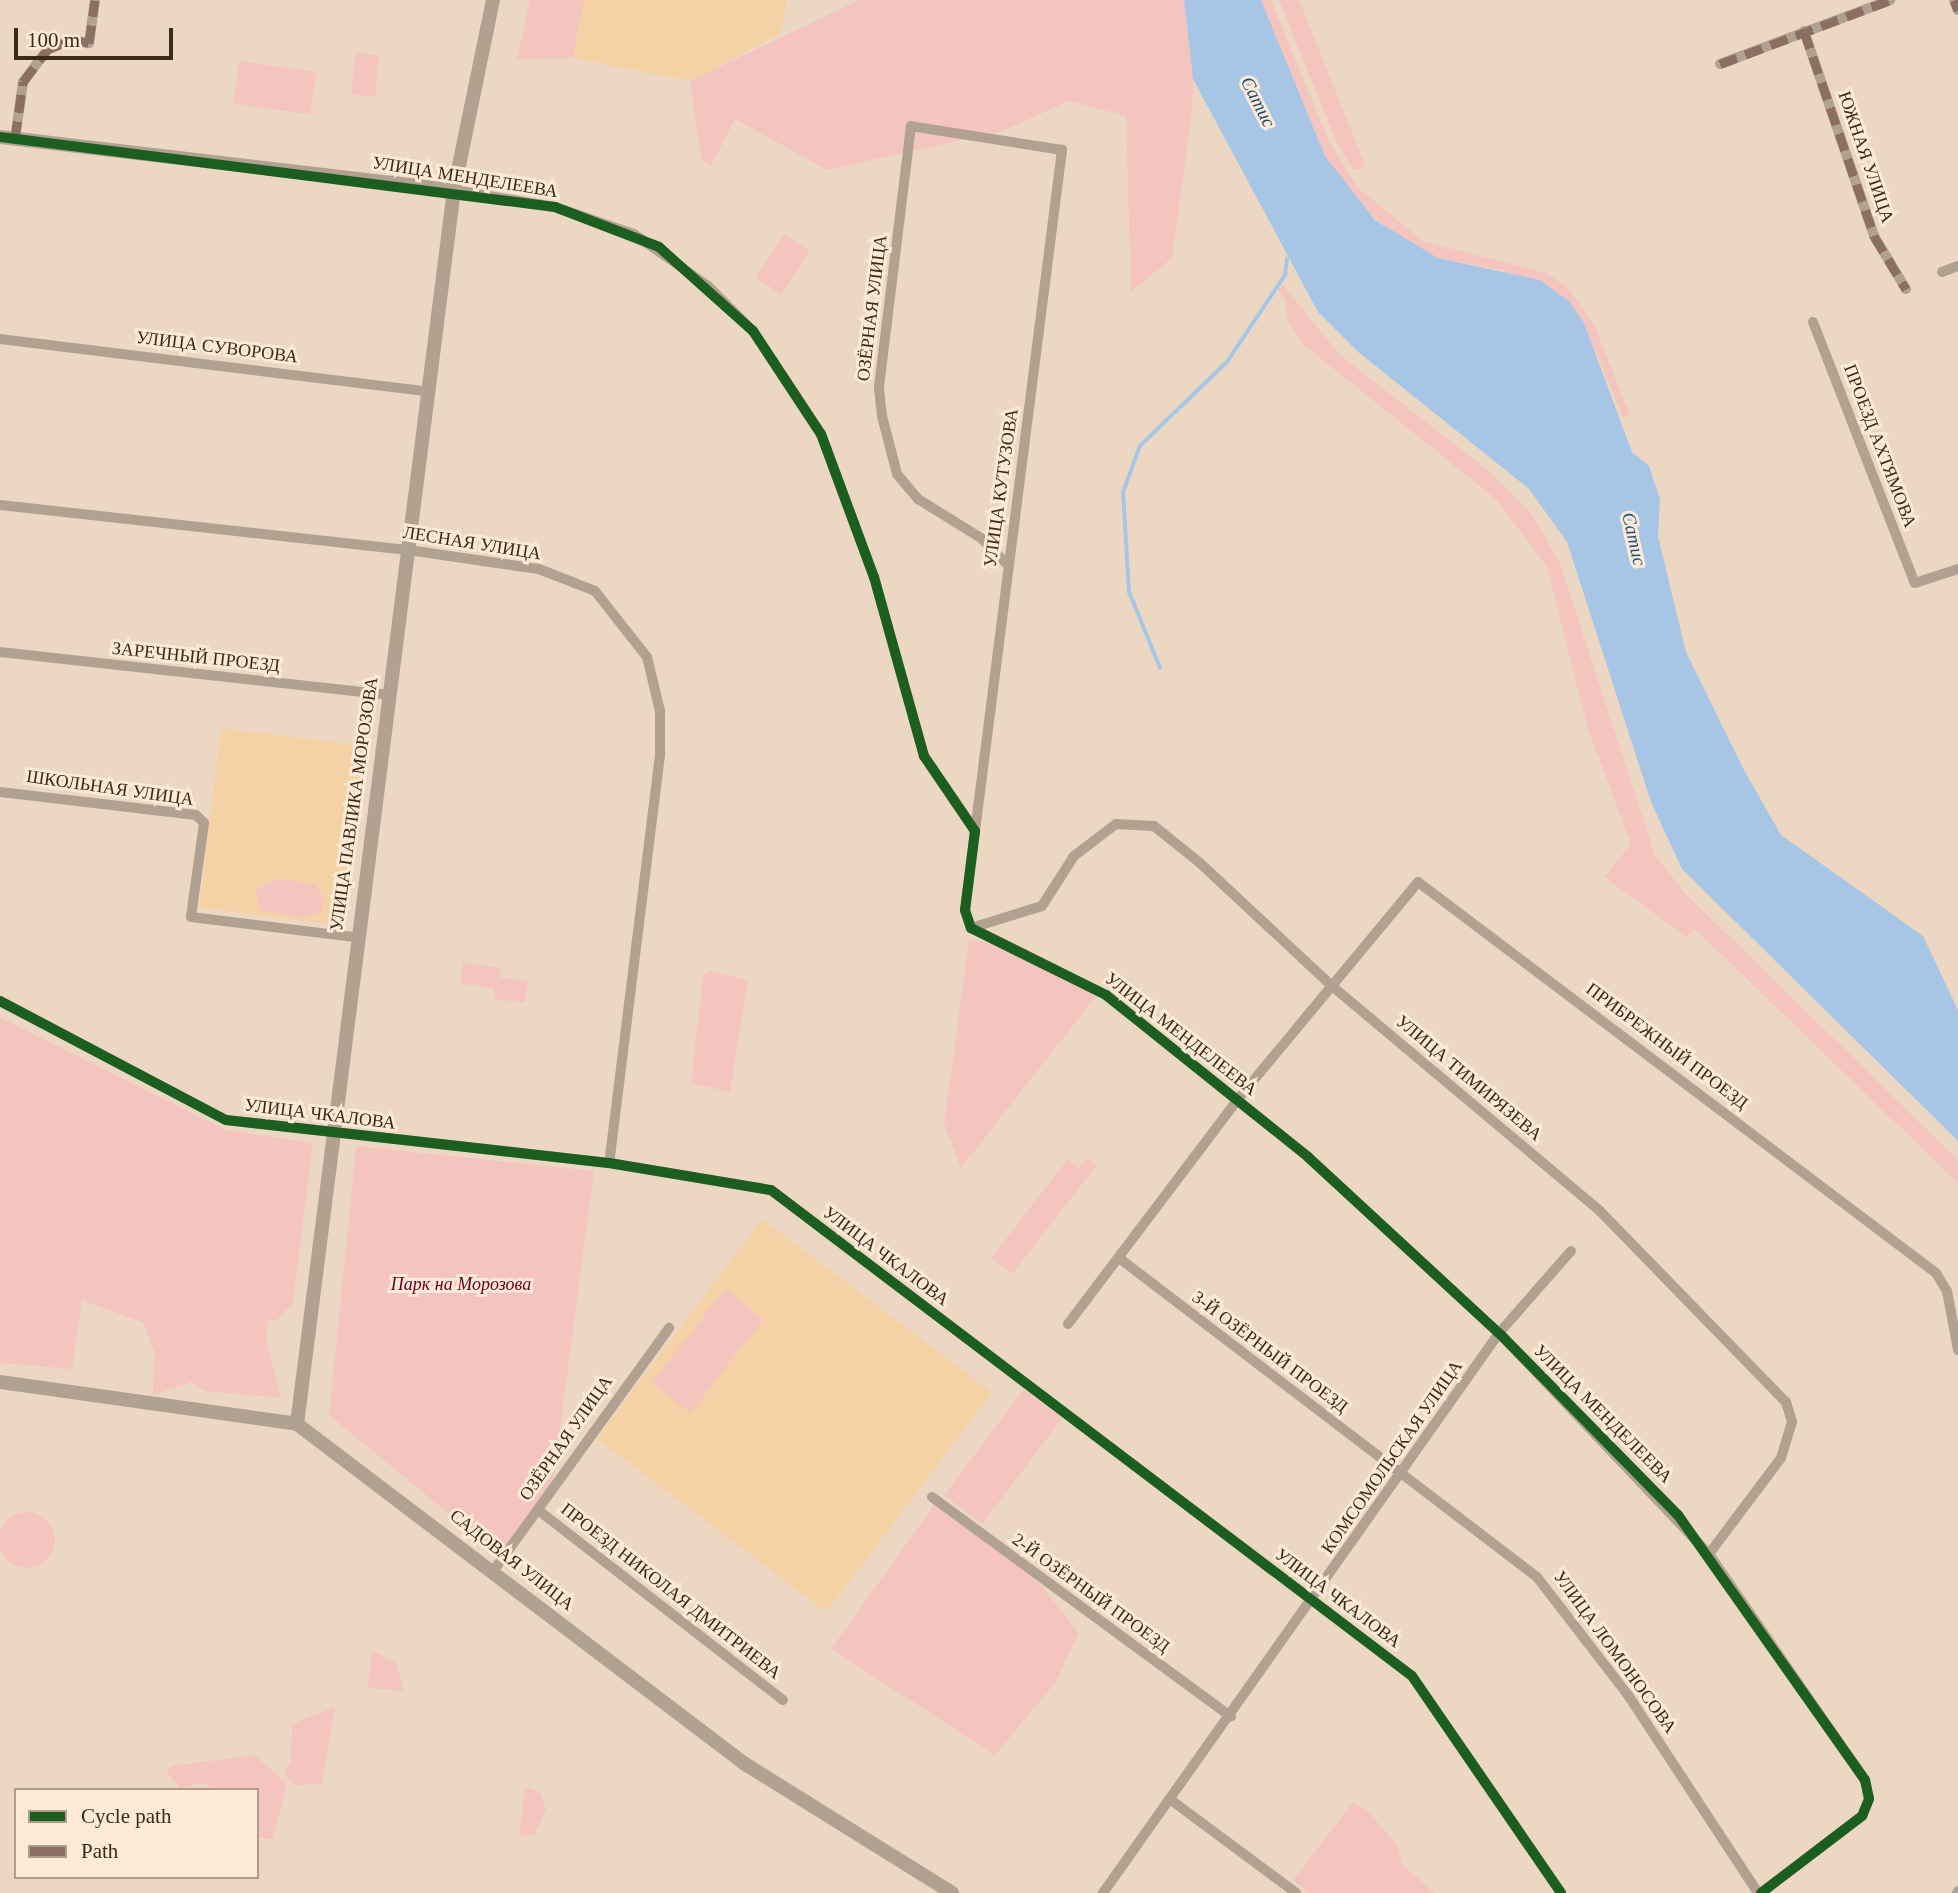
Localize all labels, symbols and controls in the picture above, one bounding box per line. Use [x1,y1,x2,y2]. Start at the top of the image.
scale bar [18,14,177,58]
text: 100 m [27,28,80,52]
water label: Сатис [1236,73,1280,131]
street label: ЮЖНАЯ УЛИЦА [1833,88,1899,226]
street label: УЛИЦА МЕНДЕЛЕЕВА [371,152,559,202]
street label: ОЗЁРНАЯ УЛИЦА [852,234,892,382]
street label: УЛИЦА СУВОРОВА [135,326,299,368]
street label: ПРОЕЗД АХТЯМОВА [1839,361,1921,531]
street label: УЛИЦА КУТУЗОВА [979,407,1023,569]
water label: Сатис [1617,510,1651,568]
street label: ЛЕСНАЯ УЛИЦА [401,521,543,565]
street label: ЗАРЕЧНЫЙ ПРОЕЗД [111,637,281,677]
street label: УЛИЦА ПАВЛИКА МОРОЗОВА [325,675,383,933]
street label: ШКОЛЬНАЯ УЛИЦА [25,766,195,810]
street label: УЛИЦА МЕНДЕЛЕЕВА [1100,968,1262,1100]
street label: ПРИБРЕЖНЫЙ ПРОЕЗД [1582,978,1752,1114]
street label: УЛИЦА ТИМИРЯЗЕВА [1392,1011,1546,1145]
street label: УЛИЦА ЧКАЛОВА [243,1094,397,1134]
street label: УЛИЦА ЧКАЛОВА [819,1202,953,1310]
park label: Парк на Морозова [391,1273,531,1295]
street label: 3-Й ОЗЁРНЫЙ ПРОЕЗД [1188,1286,1352,1418]
street label: УЛИЦА МЕНДЕЛЕЕВА [1529,1340,1677,1488]
street label: КОМСОМОЛЬСКАЯ УЛИЦА [1317,1356,1467,1558]
street label: ОЗЁРНАЯ УЛИЦА [515,1371,617,1505]
street label: ПРОЕЗД НИКОЛАЯ ДМИТРИЕВА [557,1498,785,1684]
street label: САДОВАЯ УЛИЦА [446,1505,578,1615]
street label: 2-Й ОЗЁРНЫЙ ПРОЕЗД [1008,1529,1174,1657]
street label: УЛИЦА ЧКАЛОВА [1271,1544,1405,1652]
street label: УЛИЦА ЛОМОНОСОВА [1549,1566,1681,1738]
legend [14,1788,259,1879]
text: Cycle path [81,1804,171,1828]
text: Path [81,1839,118,1863]

